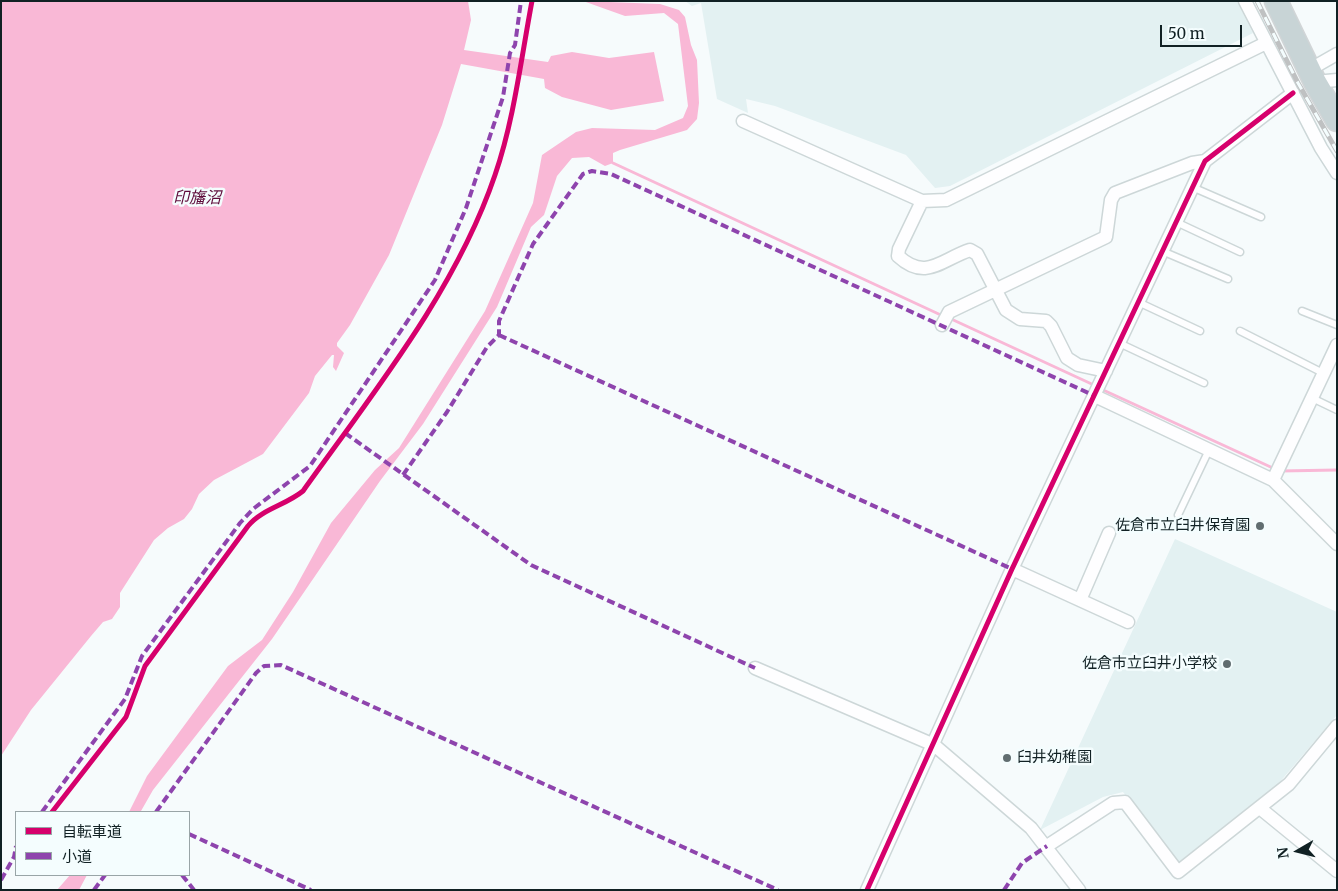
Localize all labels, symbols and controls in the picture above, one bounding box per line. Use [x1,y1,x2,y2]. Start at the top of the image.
scale bar [1163,15,1246,47]
text: 50 m [1168,24,1205,43]
water label: 印旛沼 [173,188,221,208]
place label: 佐倉市立臼井保育園 [1115,517,1250,535]
marker: 佐倉市立臼井保育園 [1254,520,1266,532]
place label: 佐倉市立臼井小学校 [1082,655,1217,673]
marker: 佐倉市立臼井小学校 [1221,658,1233,670]
place label: 臼井幼稚園 [1017,749,1092,767]
marker: 臼井幼稚園 [1001,752,1013,764]
legend [15,811,190,876]
text: 自転車道 [62,822,122,841]
north arrow [1273,826,1323,876]
text: N [1273,846,1293,860]
text: 小道 [62,847,92,866]

